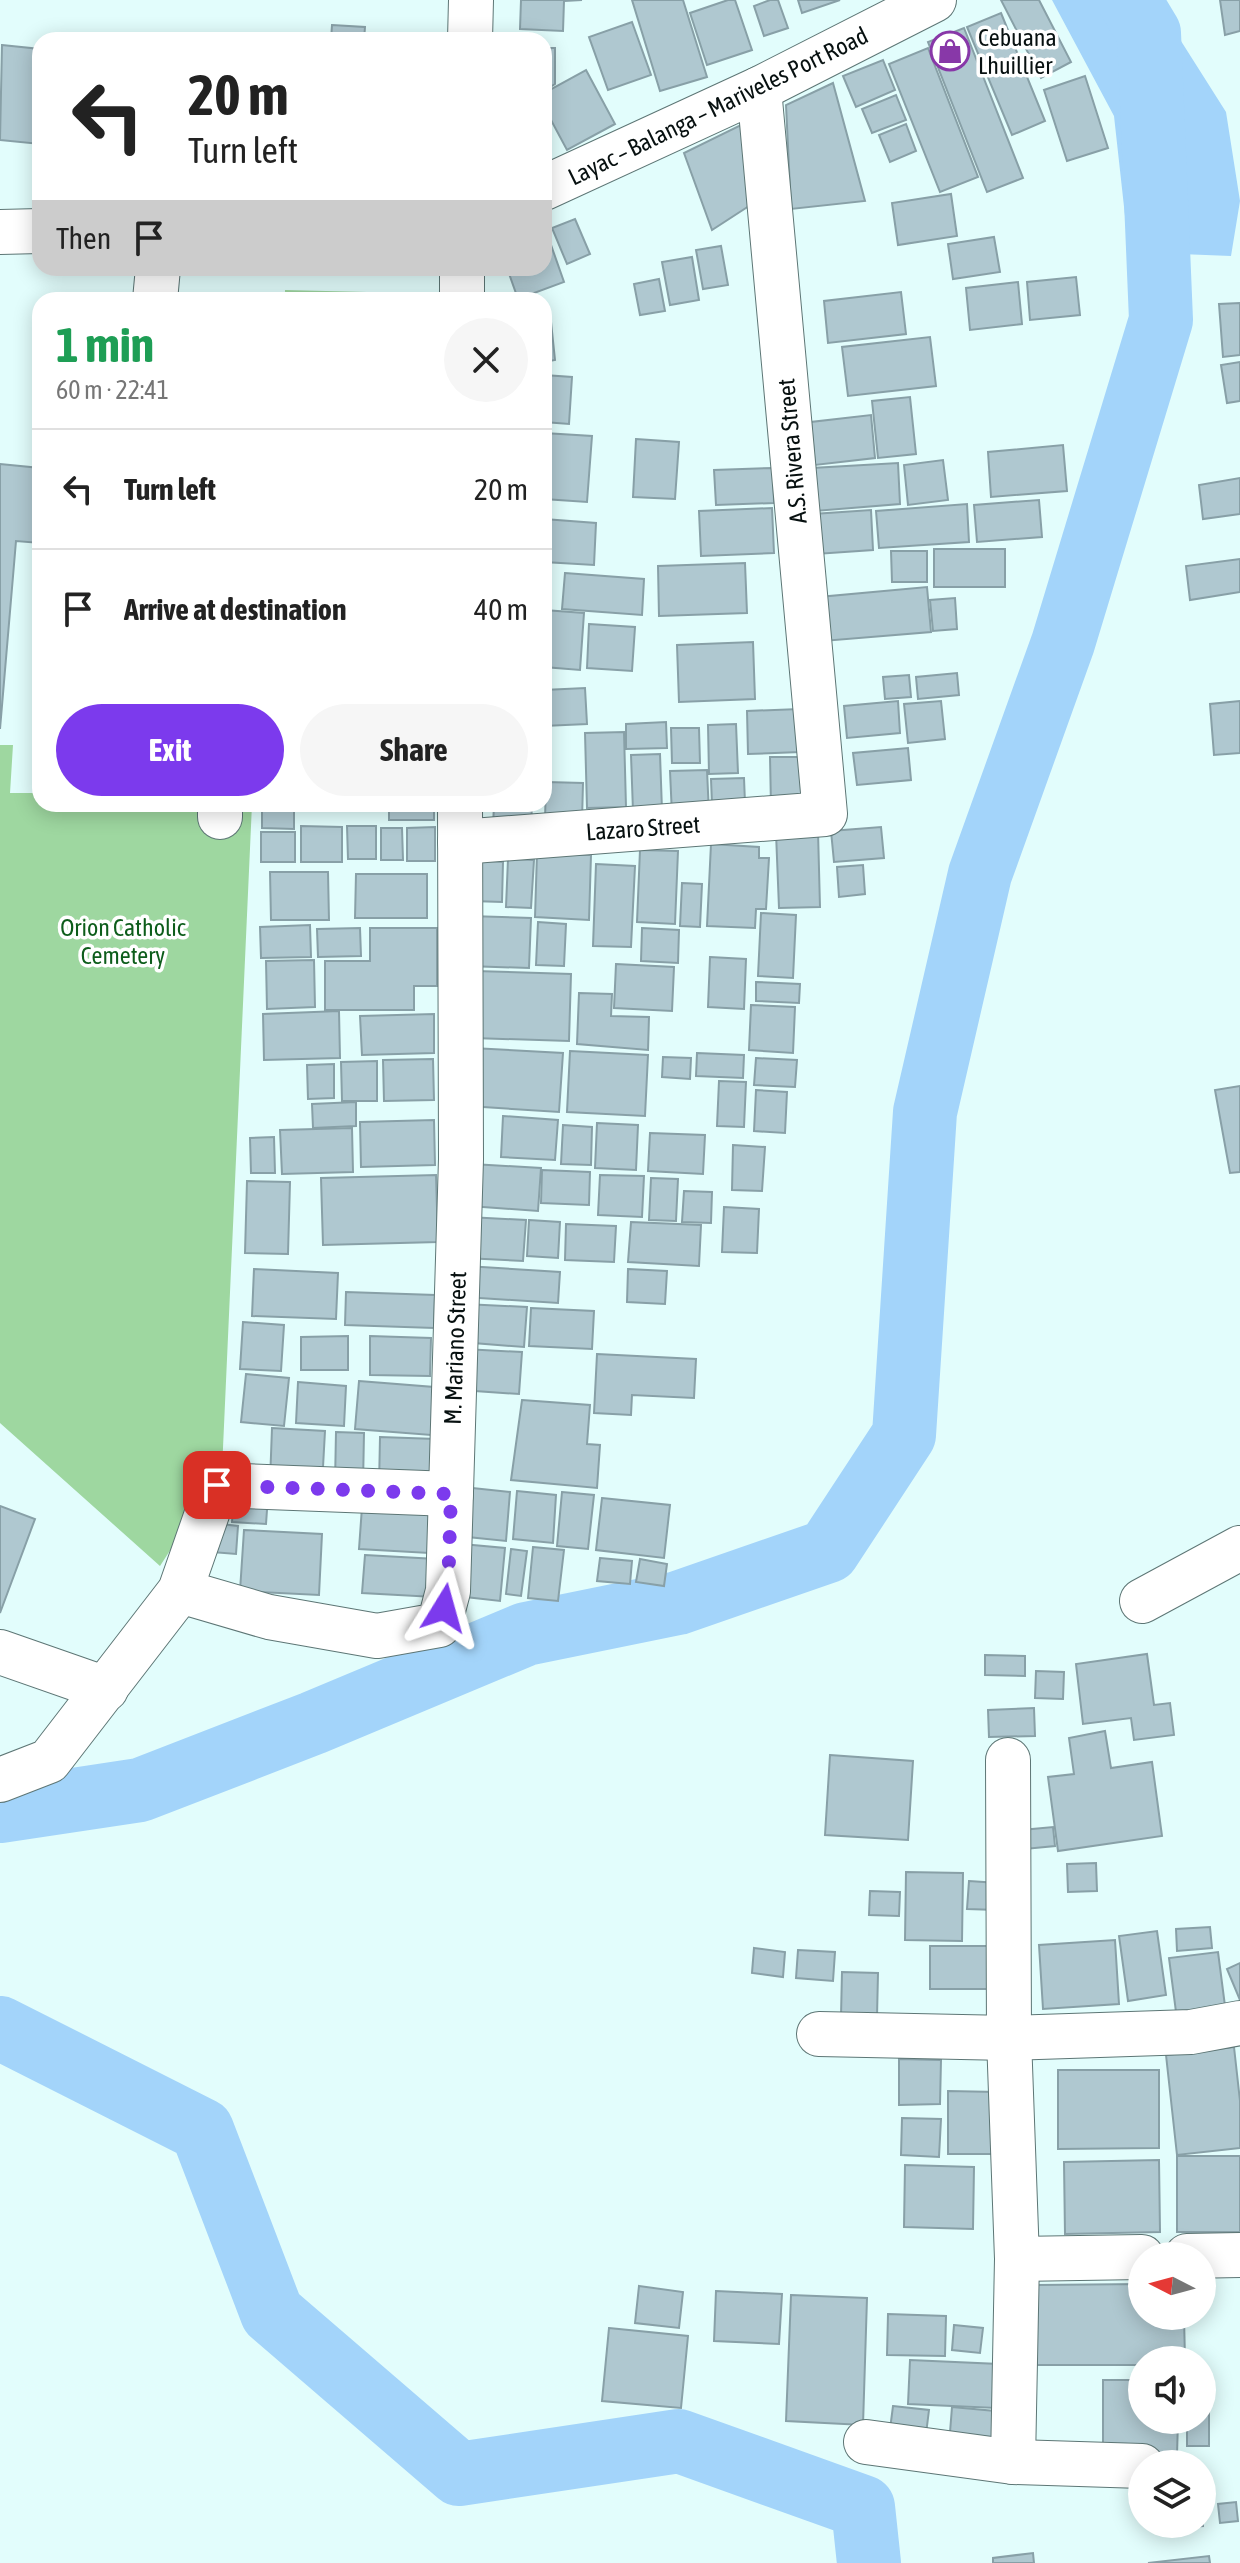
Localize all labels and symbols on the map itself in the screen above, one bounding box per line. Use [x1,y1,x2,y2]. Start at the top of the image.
street label: Layac – Balanga – Mariveles Port Road [564,22,872,190]
place label: Cebuana Lhuillier [978,24,1057,79]
shop icon: Cebuana Lhuillier [929,30,971,72]
street label: A.S. Rivera Street [772,377,812,525]
street label: Lazaro Street [585,811,701,845]
park label: Orion Catholic Cemetery [60,914,186,969]
street label: M. Mariano Street [439,1271,471,1425]
pin [183,1451,251,1519]
position arrow [402,1566,486,1650]
north arrow [1128,2242,1216,2330]

